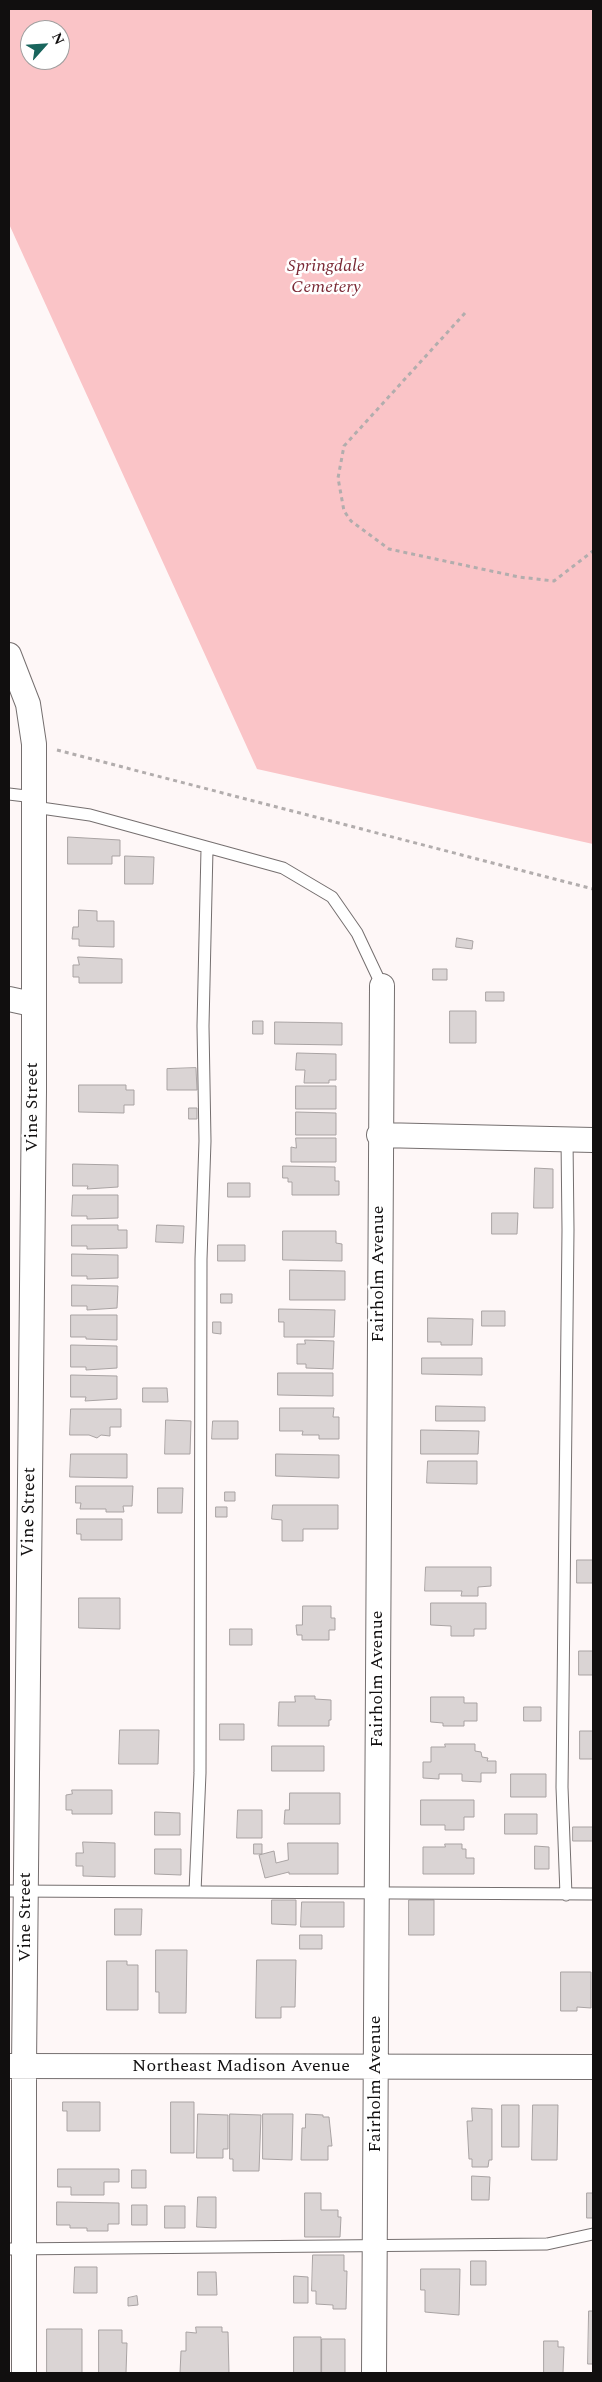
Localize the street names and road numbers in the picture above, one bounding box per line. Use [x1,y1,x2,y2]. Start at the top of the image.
street label: Vine Street [22,1062,44,1152]
street label: Fairholm Avenue [368,1205,390,1343]
street label: Vine Street [18,1467,42,1557]
street label: Fairholm Avenue [367,1610,389,1748]
street label: Vine Street [15,1872,37,1962]
street label: Fairholm Avenue [365,2015,387,2153]
street label: Northeast Madison Avenue [132,2056,350,2078]

